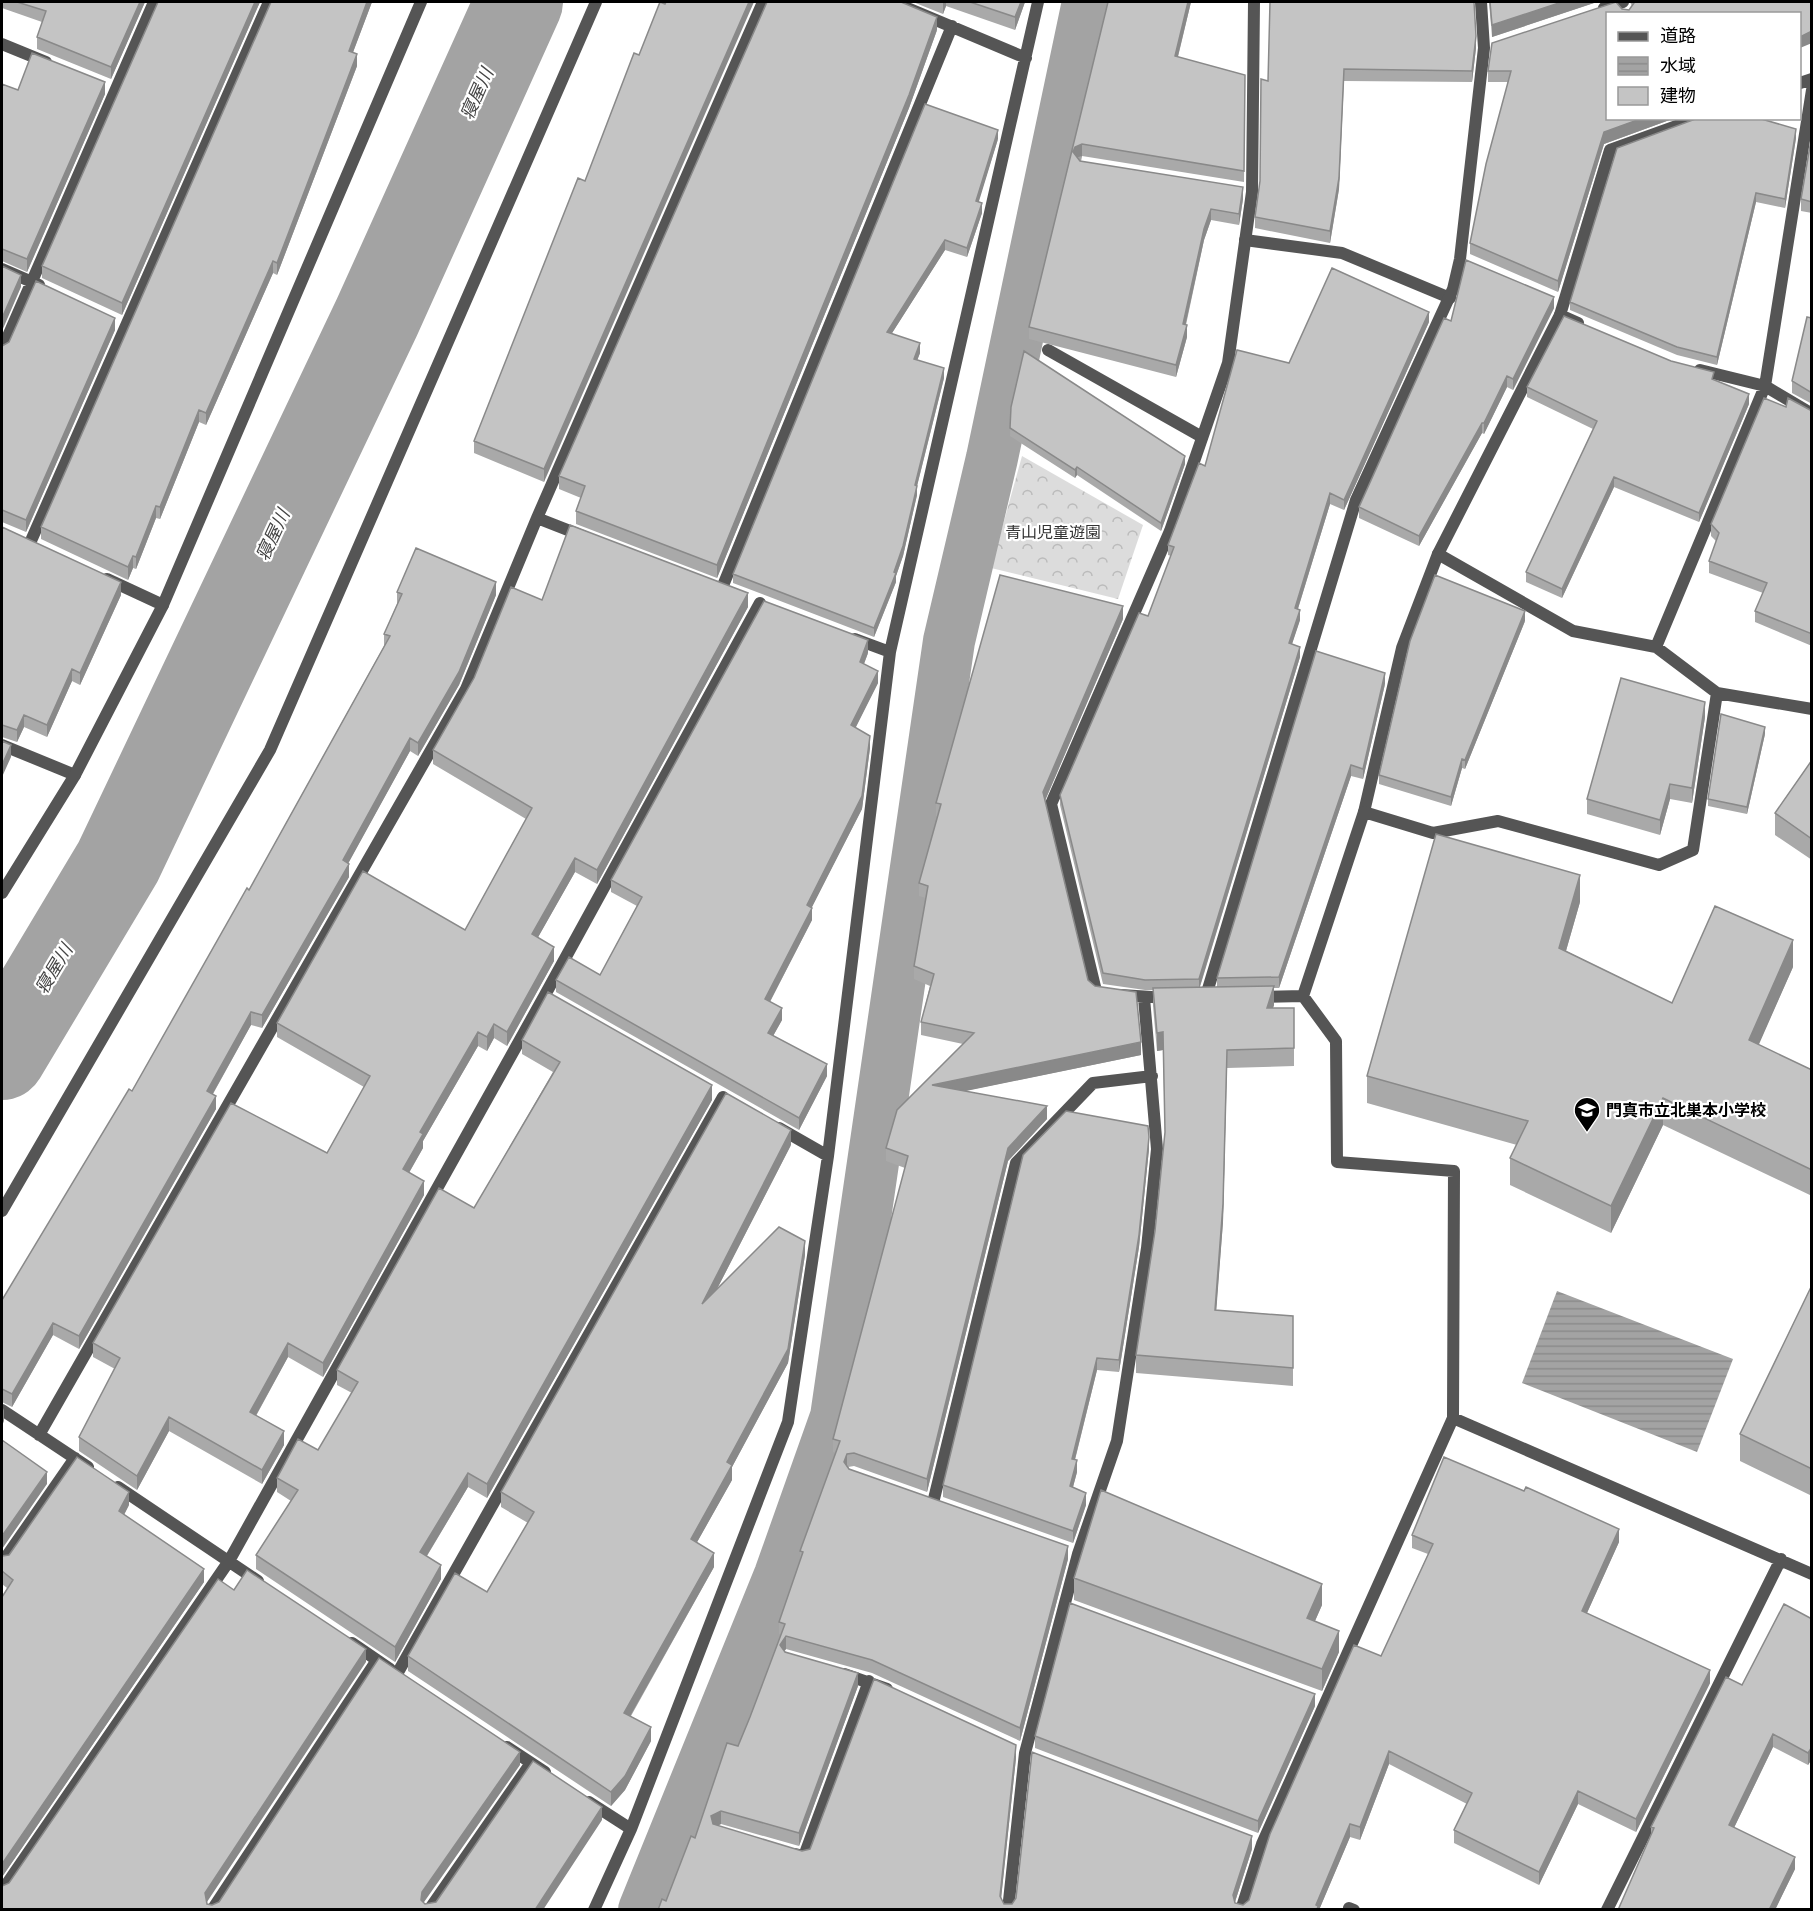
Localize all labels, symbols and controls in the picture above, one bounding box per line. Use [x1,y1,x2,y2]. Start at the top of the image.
legend [1606,12,1801,120]
text: 道路 [1660,25,1696,47]
text: 水域 [1660,55,1696,77]
water label: 寝屋川 [456,63,499,123]
text: 建物 [1660,85,1696,107]
water label: 寝屋川 [252,504,295,564]
park label: 青山児童遊園 [1005,523,1101,542]
water label: 寝屋川 [31,938,78,998]
school or university icon: 門真市立北巣本小学校 [1572,1095,1602,1133]
place label: 門真市立北巣本小学校 [1606,1101,1766,1120]

